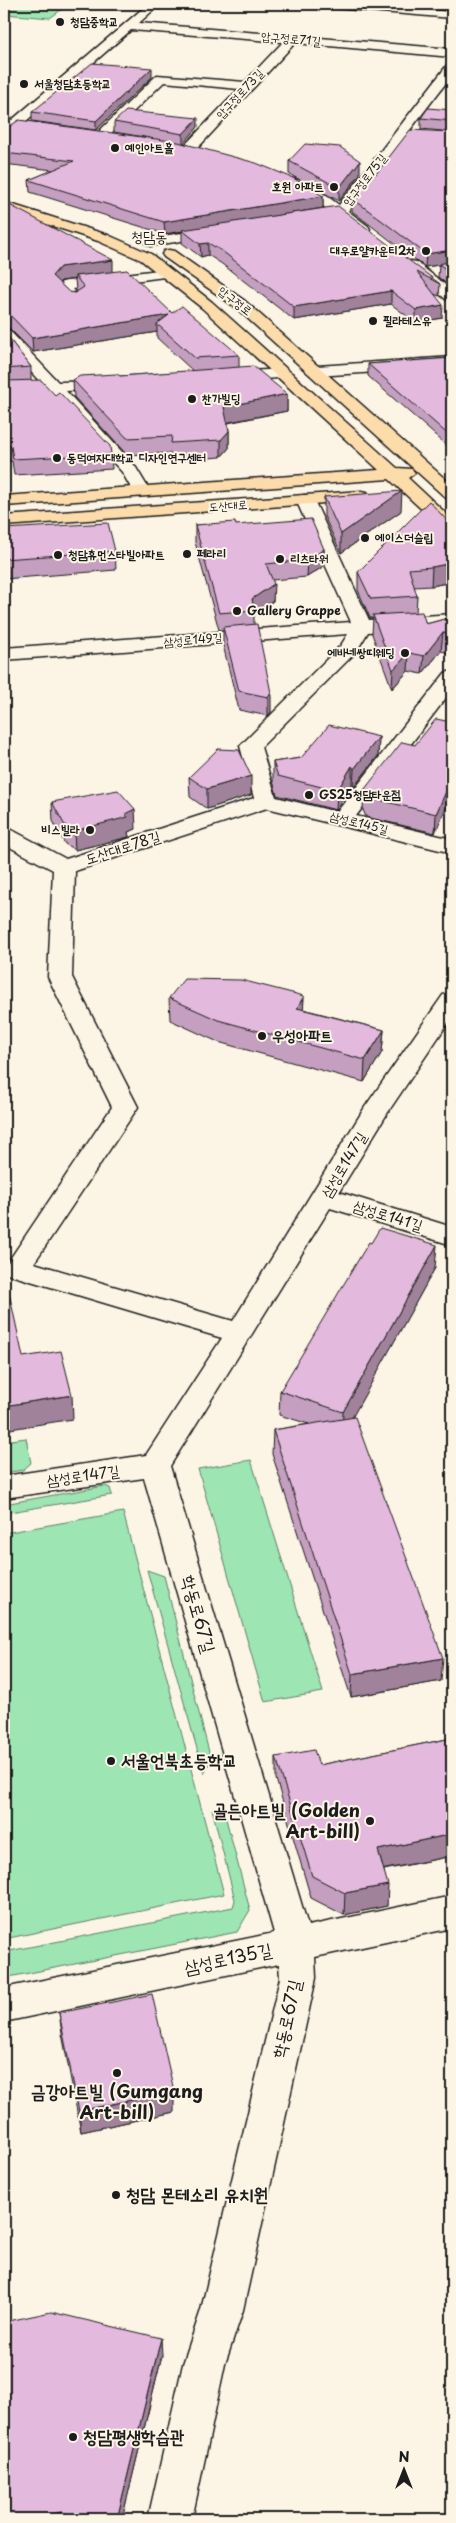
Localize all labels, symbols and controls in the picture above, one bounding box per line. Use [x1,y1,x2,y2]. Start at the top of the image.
place label: 청담중학교 [70,12,118,30]
marker: 청담중학교 [54,16,66,28]
street label: 압구정로71길 [260,26,322,50]
street label: 압구정로73길 [211,64,267,122]
place label: 서울청담초등학교 [34,74,111,92]
marker: 서울청담초등학교 [18,78,30,90]
place label: 예인아트홀 [124,138,174,156]
marker: 예인아트홀 [109,142,121,154]
street label: 압구정로75길 [338,149,391,209]
place label: 호원 아파트 [272,177,324,195]
marker: 호원 아파트 [328,181,340,193]
district label: 청담동 [131,224,167,247]
place label: 대우로얄카운티2차 [329,241,416,259]
marker: 대우로얄카운티2차 [420,245,432,257]
street label: 압구정로 [215,281,256,319]
place label: 필라테스유 [383,311,432,329]
marker: 필라테스유 [367,315,379,327]
place label: 찬가빌딩 [202,389,241,407]
marker: 찬가빌딩 [186,393,198,405]
place label: 동덕여자대학교 디자인연구센터 [67,448,206,466]
marker: 동덕여자대학교 디자인연구센터 [51,452,63,464]
street label: 도산대로 [208,495,248,515]
place label: 에이스더슬립 [374,528,433,546]
marker: 에이스더슬립 [359,532,371,544]
place label: 페라리 [196,544,226,562]
place label: 청담휴먼스타빌아파트 [68,545,165,563]
marker: 페라리 [181,548,193,560]
marker: 청담휴먼스타빌아파트 [52,549,64,561]
place label: 리츠타워 [290,549,329,567]
marker: 리츠타워 [274,553,286,565]
place label: Gallery Grappe [247,601,341,619]
marker: Gallery Grappe [231,605,243,617]
street label: 삼성로149길 [163,627,223,651]
place label: 에바네쌍띠웨딩 [326,643,395,661]
marker: 에바네쌍띠웨딩 [399,647,411,659]
place label: GS25청담타운점 [319,785,401,803]
marker: GS25청담타운점 [303,789,315,801]
street label: 삼성로145길 [328,806,391,838]
place label: 비스빌라 [41,820,80,838]
street label: 도산대로78길 [82,824,163,870]
marker: 비스빌라 [84,824,96,836]
place label: 우성아파트 [272,1023,332,1046]
marker: 우성아파트 [256,1030,268,1042]
street label: 삼성로147길 [314,1127,371,1202]
street label: 삼성로141길 [351,1193,426,1236]
street label: 삼성로147길 [45,1458,121,1491]
street label: 학동로67길 [175,1571,224,1656]
place label: 서울언북초등학교 [121,1746,237,1773]
marker: 서울언북초등학교 [105,1755,117,1767]
place label: 골든아트빌 (Golden Art-bill) [213,1796,360,1844]
marker: 골든아트빌 (Golden Art-bill) [364,1815,376,1827]
street label: 삼성로135길 [181,1935,275,1980]
street label: 학동로67길 [264,1976,307,2061]
marker: 금강아트빌 (Gumgang Art-bill) [111,2067,123,2079]
place label: 금강아트빌 (Gumgang Art-bill) [31,2077,203,2125]
place label: 청담 몬테소리 유치원 [126,2180,268,2207]
marker: 청담 몬테소리 유치원 [110,2189,122,2201]
place label: 청담평생학습관 [83,2422,185,2449]
marker: 청담평생학습관 [67,2431,79,2443]
north arrow [378,2446,428,2496]
text: N [398,2446,410,2467]

